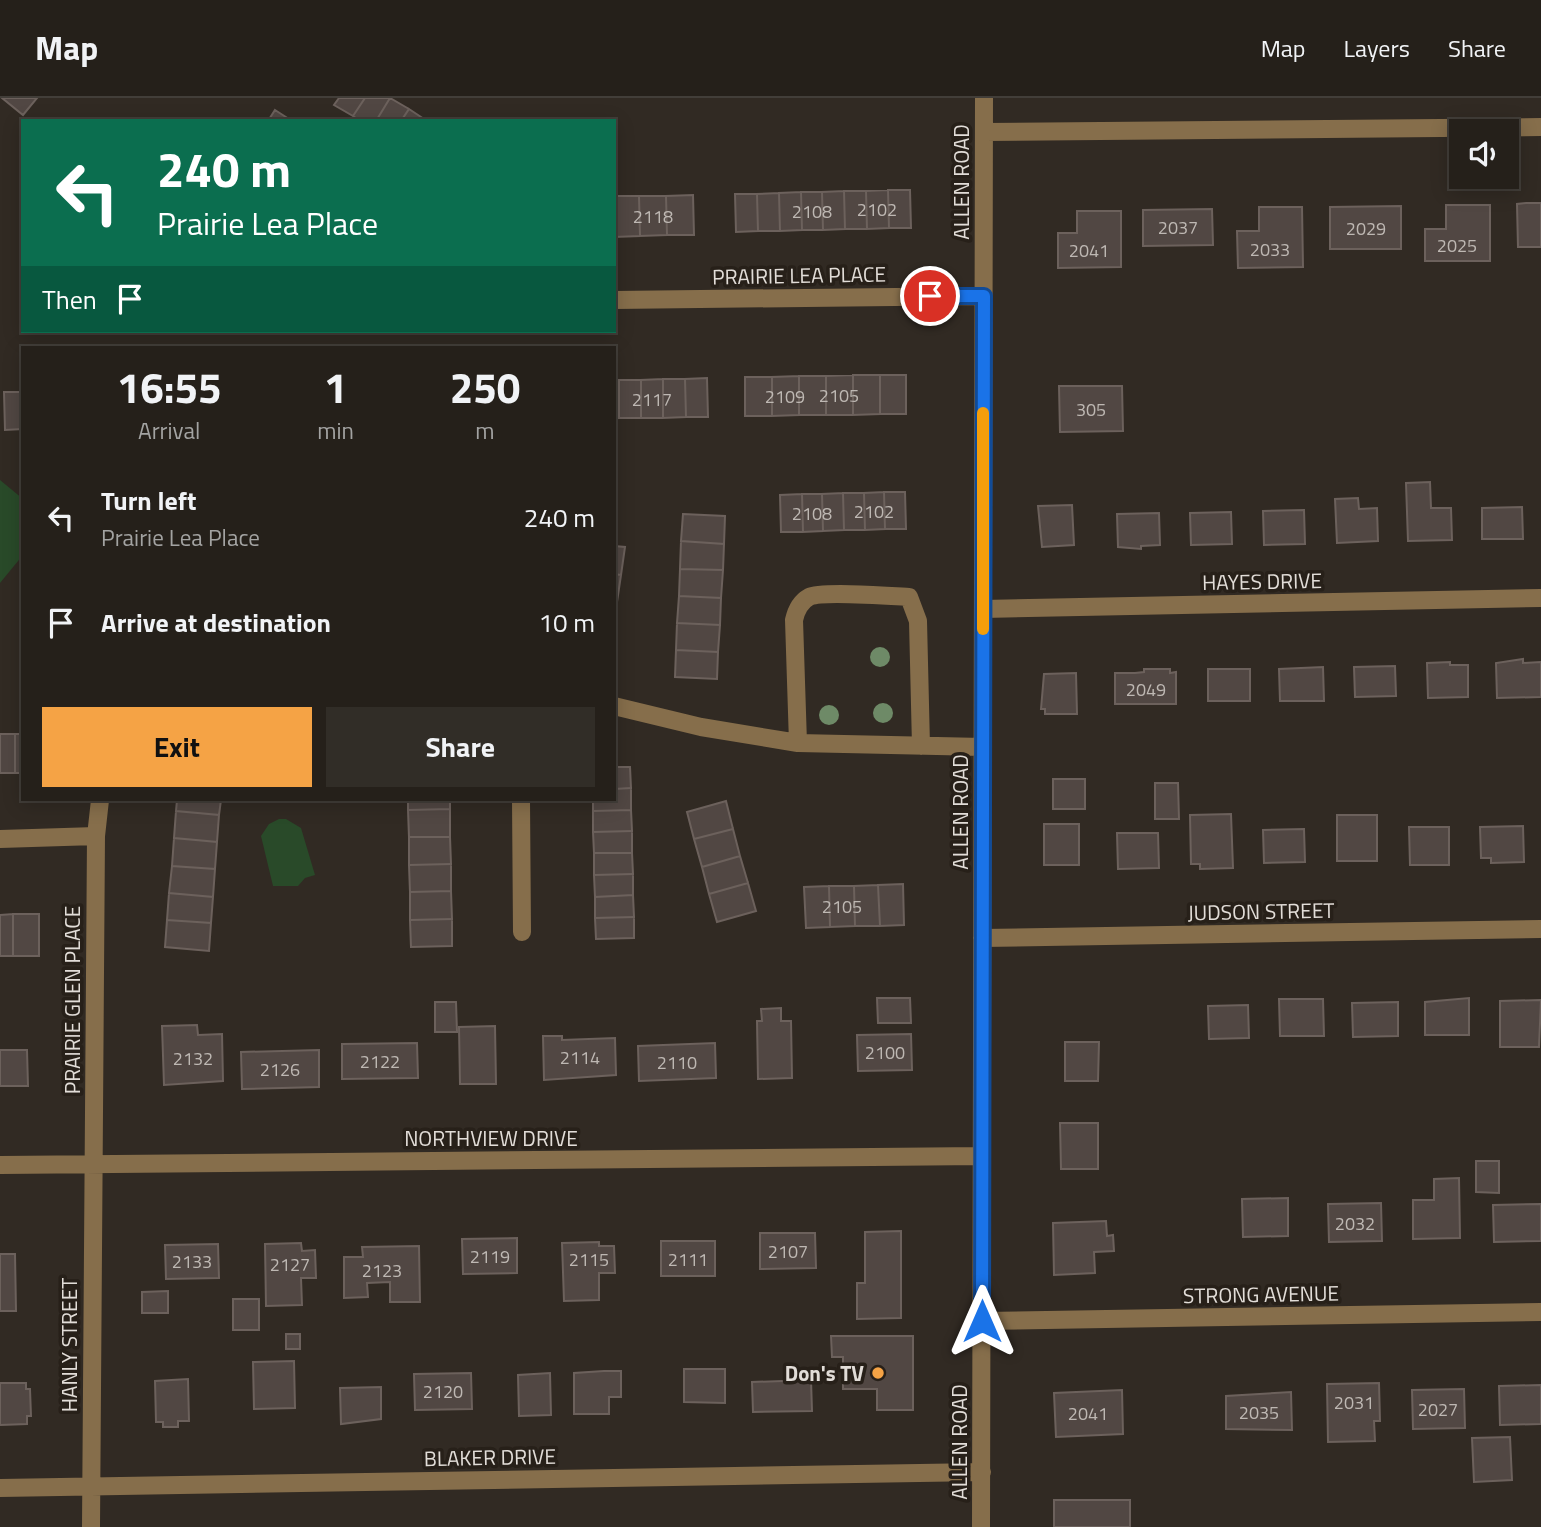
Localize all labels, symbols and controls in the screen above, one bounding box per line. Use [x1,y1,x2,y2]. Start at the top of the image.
text: Map [35,23,98,73]
text: Map [1261,30,1306,66]
text: Layers [1344,30,1410,66]
text: Share [1448,30,1506,66]
map controls [1449,119,1519,189]
button: sound [1449,119,1519,189]
street label: ALLEN ROAD [945,124,977,240]
text: 240 m [157,131,291,206]
icon: left [42,147,133,238]
house number: 2102 [857,196,897,223]
house number: 2108 [792,198,832,225]
text: Prairie Lea Place [157,199,378,247]
house number: 2118 [633,203,673,230]
house number: 2037 [1158,214,1198,241]
house number: 2029 [1346,215,1386,242]
house number: 2025 [1437,232,1477,259]
house number: 2033 [1250,236,1290,263]
house number: 2041 [1069,237,1109,264]
street label: PRAIRIE LEA PLACE [712,257,886,293]
pin [900,266,960,326]
icon: arrive [911,277,949,315]
text: Then [42,280,97,319]
icon: arrive [111,280,149,318]
text: 16:55 [117,355,222,419]
text: 1 [324,355,347,419]
text: 250 [450,355,520,419]
house number: 2105 [819,382,859,409]
house number: 2109 [765,383,805,410]
house number: 2117 [632,386,672,413]
house number: 305 [1076,396,1106,423]
text: Arrival [138,413,200,448]
text: min [317,413,354,448]
text: m [475,413,495,448]
text: Turn left [101,481,196,520]
text: 240 m [524,498,595,537]
house number: 2102 [854,498,894,525]
icon: left [42,499,80,537]
house number: 2108 [792,500,832,527]
text: Prairie Lea Place [101,520,260,555]
street label: HAYES DRIVE [1202,564,1322,598]
text: Arrive at destination [101,603,331,642]
text: 10 m [538,603,595,642]
icon: arrive [42,604,80,642]
house number: 2049 [1126,676,1166,703]
button: Exit [42,707,312,787]
button: Share [326,707,595,787]
street label: ALLEN ROAD [944,754,976,870]
house number: 2105 [822,893,862,920]
street label: JUDSON STREET [1187,894,1335,928]
street label: PRAIRIE GLEN PLACE [56,906,88,1094]
house number: 2100 [865,1039,905,1066]
house number: 2114 [560,1044,600,1071]
house number: 2132 [173,1045,213,1072]
house number: 2122 [360,1048,400,1075]
house number: 2110 [657,1049,697,1076]
house number: 2126 [260,1056,300,1083]
street label: NORTHVIEW DRIVE [404,1122,578,1154]
house number: 2032 [1335,1210,1375,1237]
house number: 2107 [768,1238,808,1265]
house number: 2119 [470,1243,510,1270]
house number: 2115 [569,1246,609,1273]
house number: 2111 [668,1246,708,1273]
house number: 2133 [172,1248,212,1275]
house number: 2127 [270,1251,310,1278]
house number: 2123 [362,1257,402,1284]
street label: STRONG AVENUE [1183,1277,1339,1311]
street label: HANLY STREET [53,1278,85,1412]
position arrow [945,1284,1019,1358]
place label: Don's TV [785,1357,864,1389]
marker: Don's TV [870,1365,886,1381]
house number: 2120 [423,1378,463,1405]
street label: ALLEN ROAD [943,1384,975,1500]
house number: 2031 [1334,1389,1374,1416]
house number: 2027 [1418,1396,1458,1423]
house number: 2035 [1239,1399,1279,1426]
house number: 2041 [1068,1400,1108,1427]
street label: BLAKER DRIVE [424,1440,556,1474]

